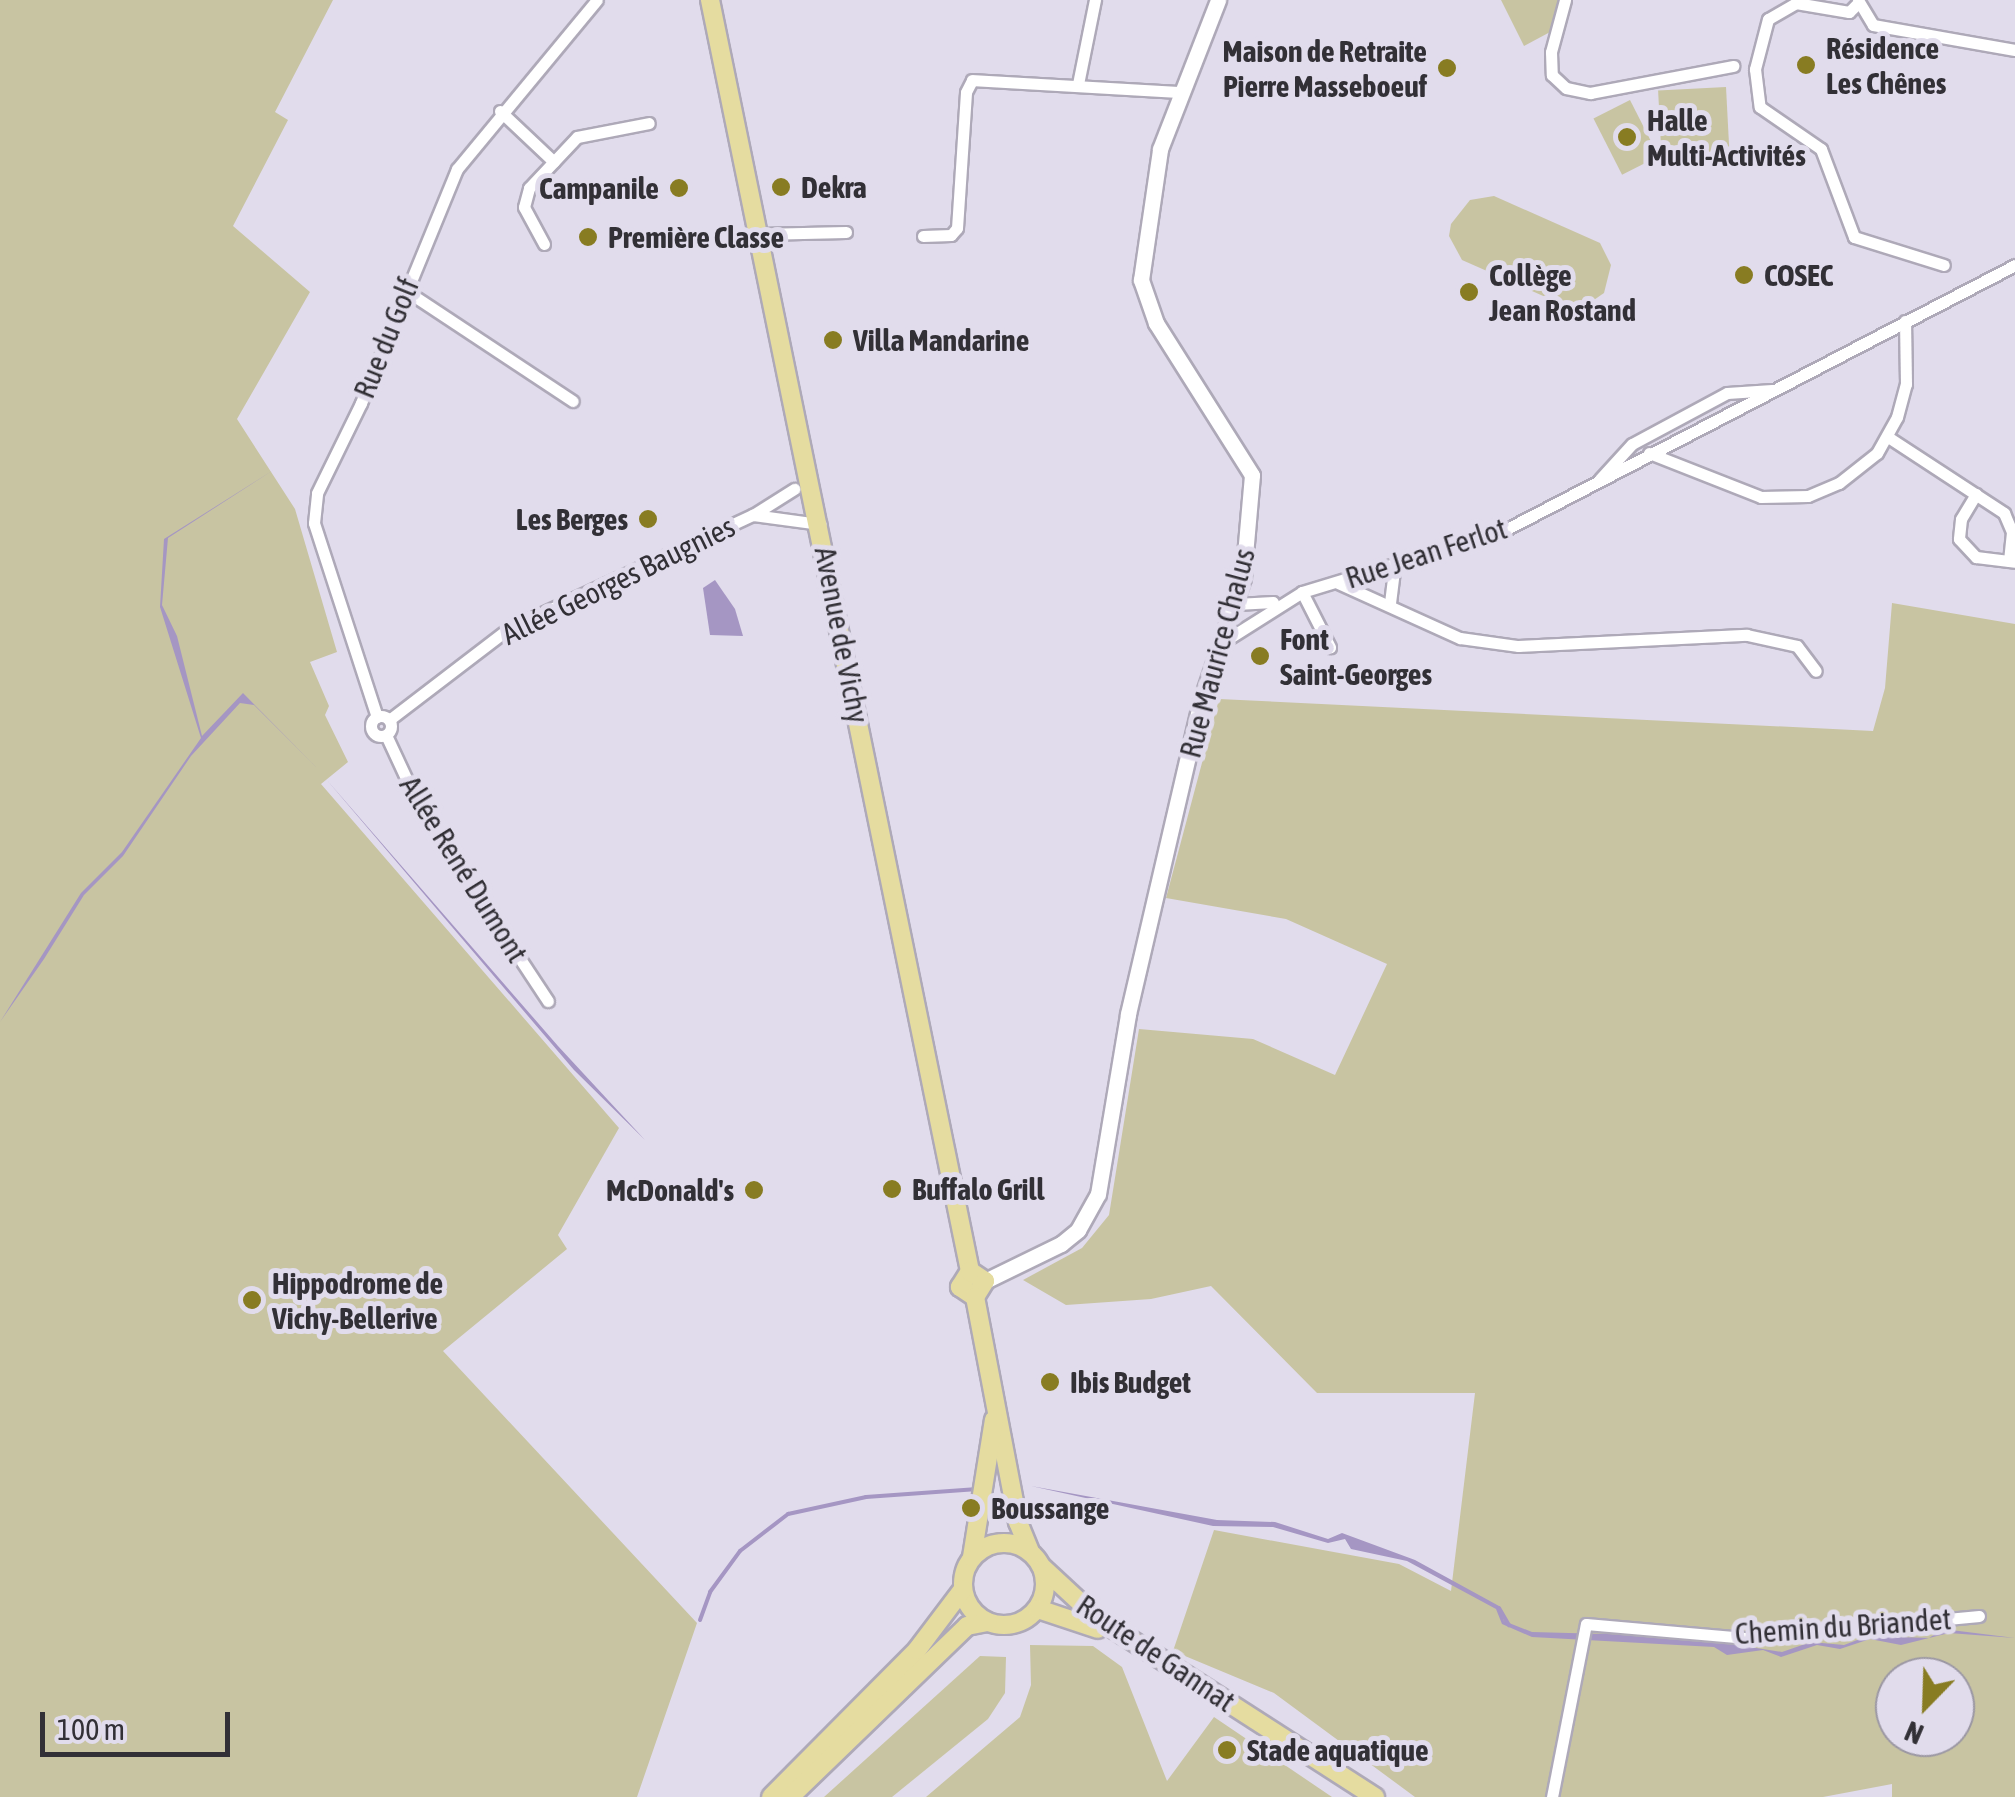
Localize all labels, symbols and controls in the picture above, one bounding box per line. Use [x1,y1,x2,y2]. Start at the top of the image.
place label: Résidence Les Chênes [1826,30,1946,100]
place label: Maison de Retraite Pierre Masseboeuf [1222,33,1427,104]
marker: Résidence Les Chênes [1795,54,1817,76]
marker: Maison de Retraite Pierre Masseboeuf [1436,57,1458,79]
place label: Halle Multi-Activités [1647,102,1806,172]
marker: Halle Multi-Activités [1616,126,1638,148]
place label: Dekra [801,169,867,205]
place label: Campanile [539,170,659,206]
marker: Dekra [770,176,792,198]
marker: Campanile [668,177,690,199]
place label: Première Classe [608,219,784,255]
marker: Première Classe [577,226,599,248]
place label: Collège Jean Rostand [1489,257,1636,328]
place label: COSEC [1764,257,1833,293]
marker: COSEC [1733,264,1755,286]
street label: Rue du Golf [346,273,426,403]
marker: Collège Jean Rostand [1458,281,1480,303]
place label: Villa Mandarine [853,322,1029,358]
marker: Villa Mandarine [822,329,844,351]
place label: Les Berges [516,501,628,537]
street label: Allée Georges Baugnies [496,508,740,652]
marker: Les Berges [637,508,659,530]
street label: Rue Jean Ferlot [1341,510,1511,596]
street label: Avenue de Vichy [807,544,877,726]
street label: Rue Maurice Chalus [1172,544,1262,762]
place label: Font Saint-Georges [1280,621,1432,692]
marker: Font Saint-Georges [1249,645,1271,667]
street label: Allée René Dumont [392,769,536,969]
place label: Buffalo Grill [912,1171,1044,1207]
place label: McDonald's [606,1172,734,1208]
marker: Buffalo Grill [881,1178,903,1200]
marker: McDonald's [743,1179,765,1201]
place label: Hippodrome de Vichy-Bellerive [272,1265,443,1336]
marker: Hippodrome de Vichy-Bellerive [241,1289,263,1311]
place label: Ibis Budget [1070,1364,1191,1400]
marker: Ibis Budget [1039,1371,1061,1393]
place label: Boussange [991,1490,1109,1526]
marker: Boussange [960,1497,982,1519]
street label: Route de Gannat [1070,1587,1242,1719]
street label: Chemin du Briandet [1734,1600,1952,1652]
north arrow [1875,1657,1975,1757]
scale bar [45,1692,235,1754]
text: 100 m [57,1712,125,1746]
text: N [1900,1715,1928,1751]
place label: Stade aquatique [1247,1732,1429,1768]
marker: Stade aquatique [1216,1739,1238,1761]

